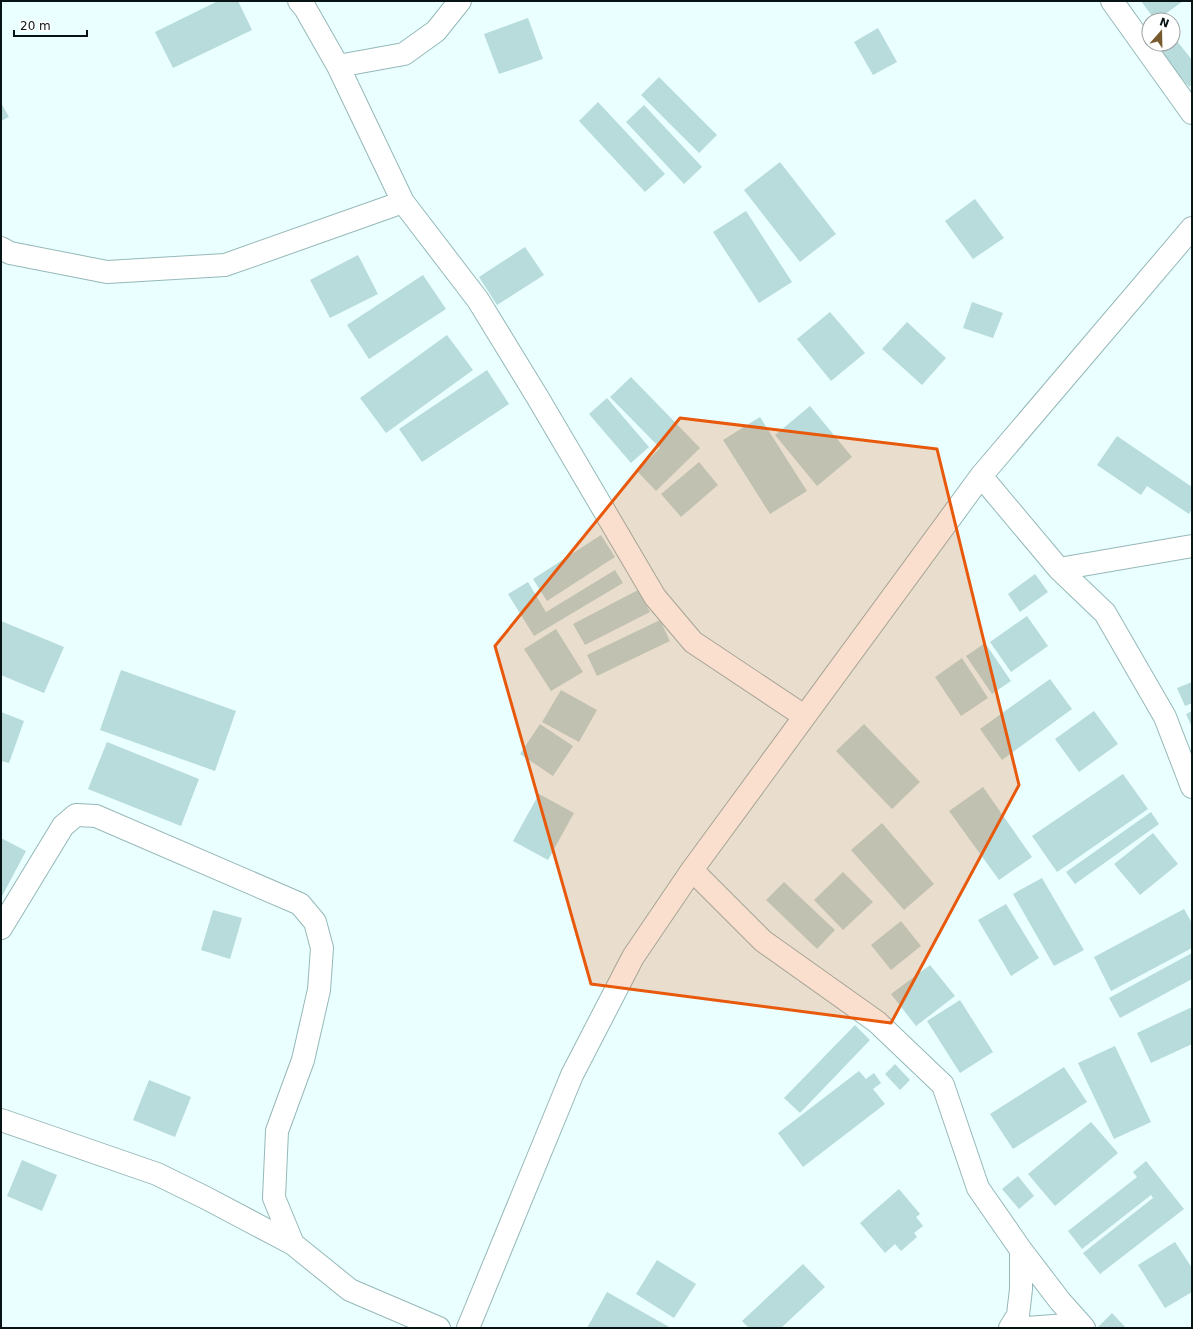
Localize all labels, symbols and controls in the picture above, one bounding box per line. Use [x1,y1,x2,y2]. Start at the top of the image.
scale bar [14,12,87,38]
north arrow [1141,12,1181,52]
text: N [1158,15,1171,31]
text: 20 m [20,19,51,33]

